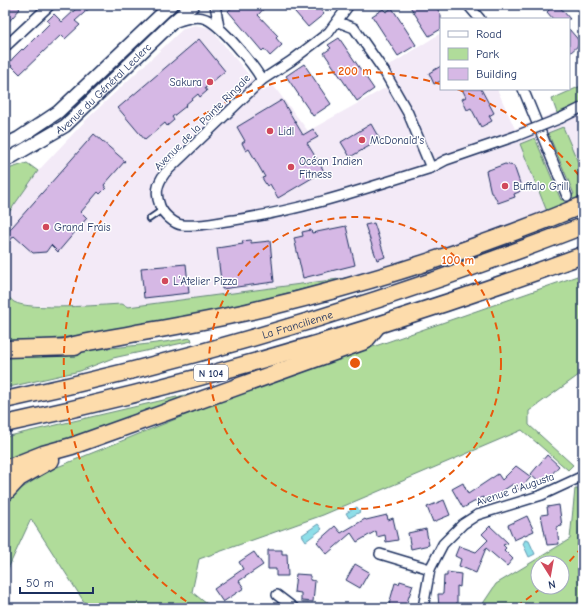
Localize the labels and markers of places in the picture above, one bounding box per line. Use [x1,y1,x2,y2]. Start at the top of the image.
place label: Sakura [169,76,202,89]
marker: Sakura [205,77,215,87]
place label: Lidl [278,125,294,138]
marker: Lidl [265,126,275,136]
place label: McDonald's [370,134,424,147]
marker: McDonald's [357,135,367,145]
place label: Océan Indien Fitness [299,155,363,181]
marker: Océan Indien Fitness [286,162,296,172]
place label: Buffalo Grill [513,180,569,193]
marker: Buffalo Grill [500,181,510,191]
place label: Grand Frais [54,221,111,234]
marker: Grand Frais [41,222,51,232]
place label: L’Atelier Pizza [173,275,237,288]
marker: L’Atelier Pizza [160,276,170,286]
centre of rings [348,356,362,370]

